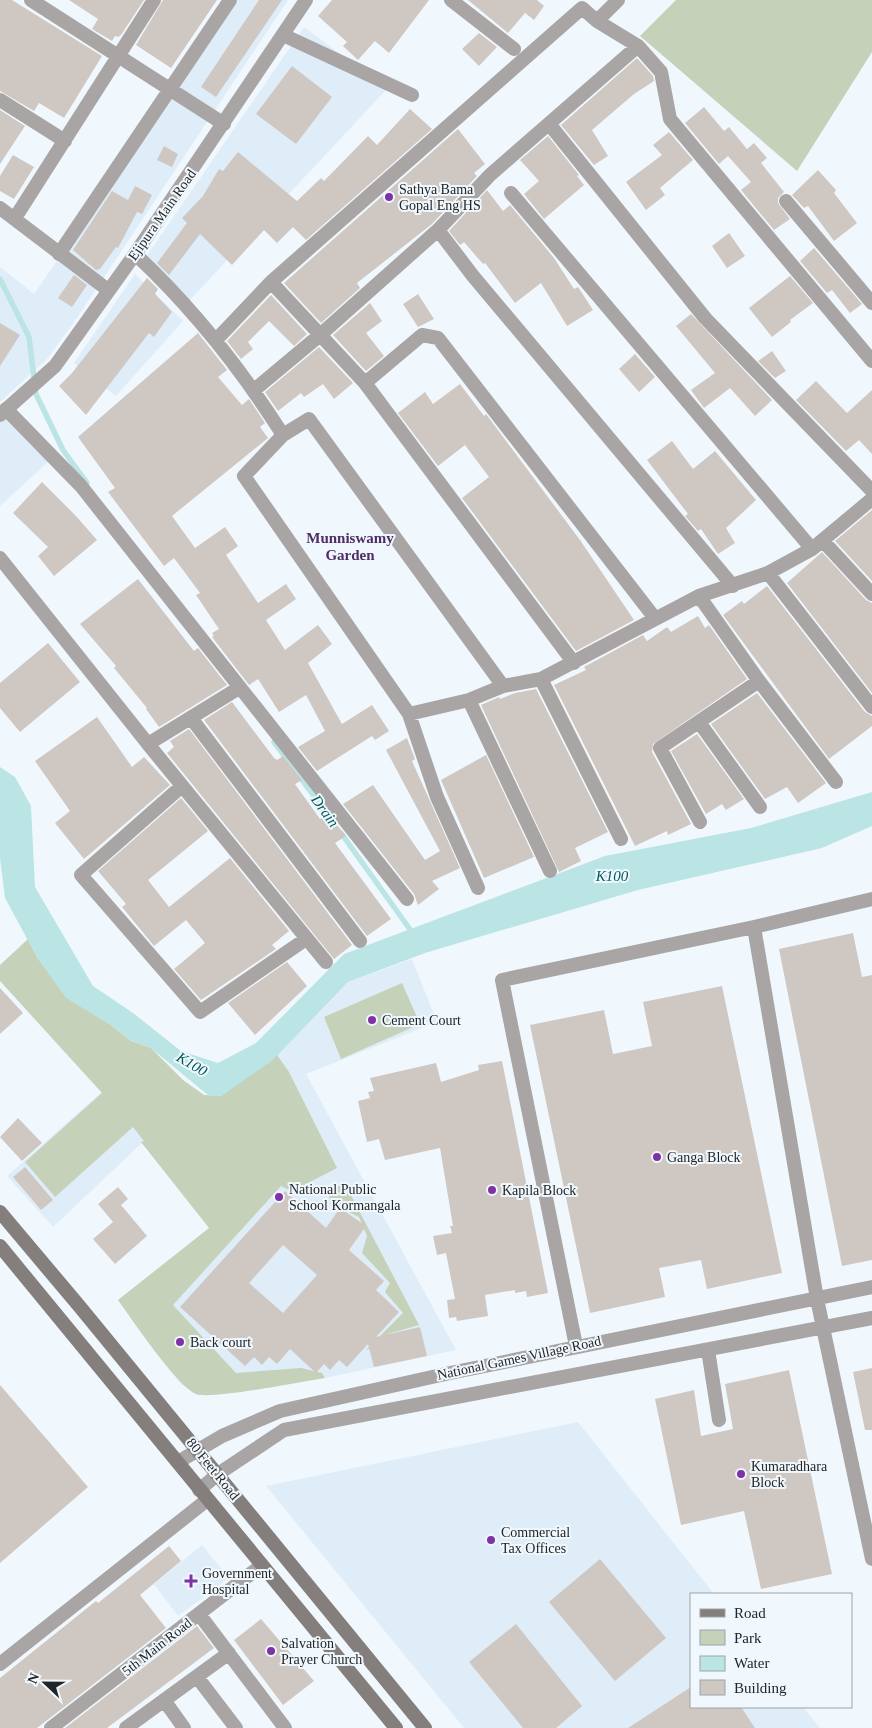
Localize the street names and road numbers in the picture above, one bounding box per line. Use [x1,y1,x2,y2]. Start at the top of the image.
street label: Ejipura Main Road [125,167,199,263]
street label: National Games Village Road [436,1333,602,1383]
street label: 80 Feet Road [184,1435,242,1503]
street label: 5th Main Road [119,1615,195,1679]

